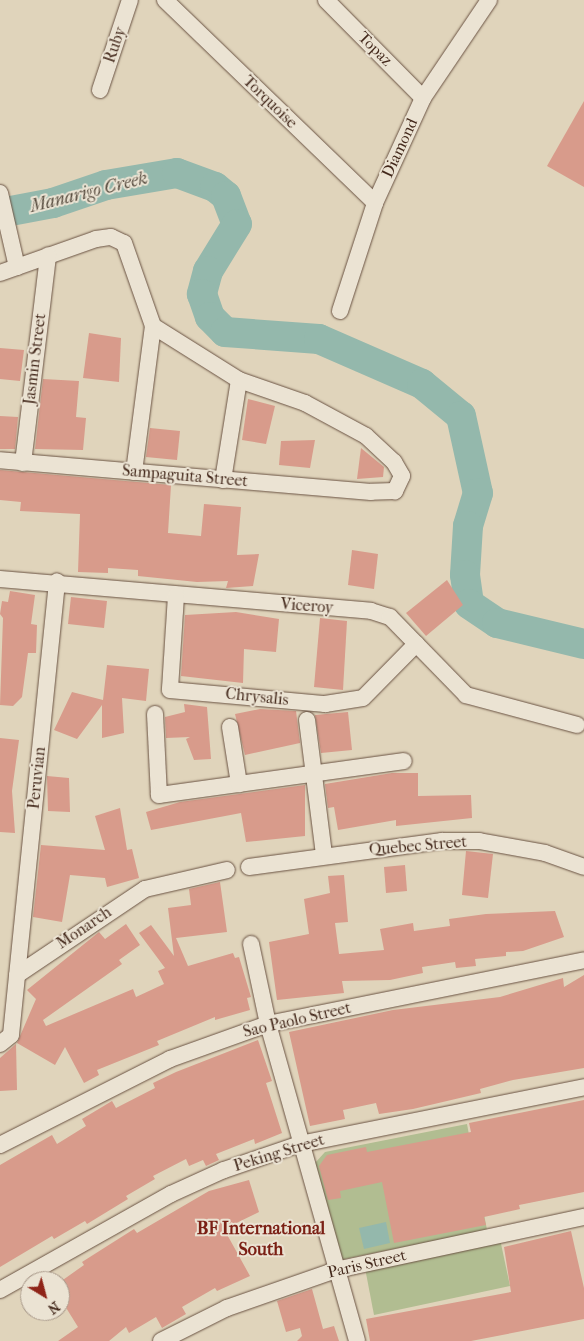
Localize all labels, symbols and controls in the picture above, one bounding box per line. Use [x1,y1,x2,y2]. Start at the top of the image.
street label: Ruby [100,24,130,66]
street label: Topaz [354,28,396,70]
street label: Torquoise [239,72,301,132]
street label: Diamond [378,115,422,181]
water label: Manarigo Creek [28,168,150,218]
street label: Jasmin Street [20,312,50,406]
street label: Sampaguita Street [121,461,249,491]
street label: Viceroy [280,595,334,617]
street label: Chrysalis [224,684,290,710]
street label: Peruvian [24,746,50,810]
street label: Quebec Street [368,832,468,860]
street label: Monarch [53,903,115,953]
street label: Sao Paolo Street [241,998,353,1042]
street label: Peking Street [231,1130,327,1176]
district label: BF International South [197,1219,325,1262]
street label: Paris Street [326,1246,408,1282]
north arrow [20,1271,70,1321]
text: N [44,1298,63,1318]

